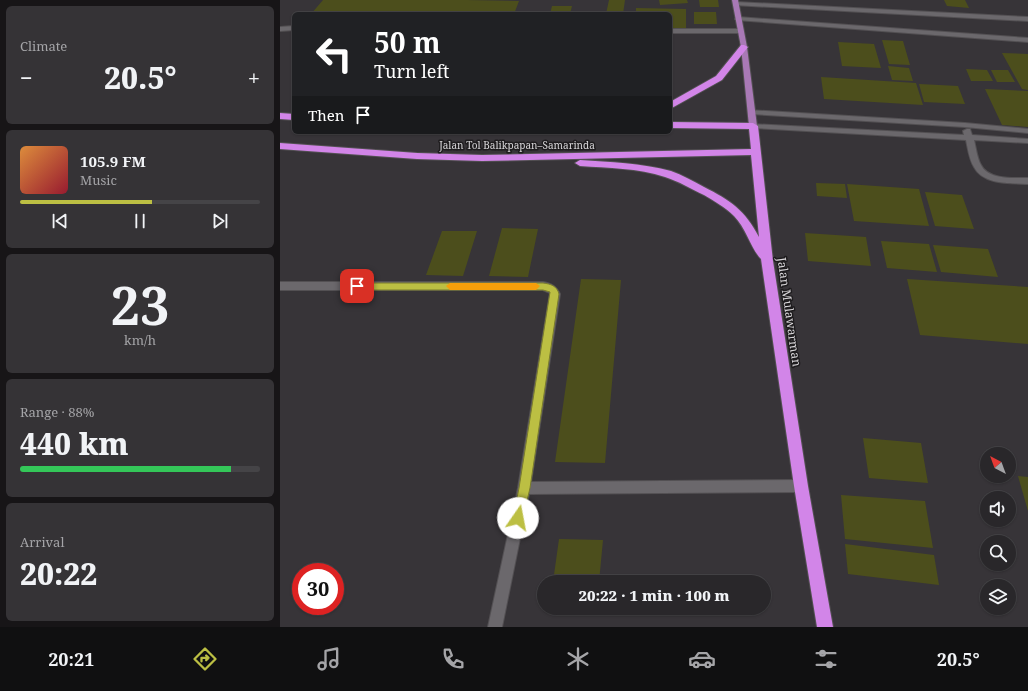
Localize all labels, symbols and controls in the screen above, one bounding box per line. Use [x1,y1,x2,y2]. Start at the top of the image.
text: 50 m [374,23,441,61]
icon: left [308,28,360,80]
text: Climate [20,37,67,55]
text: 20.5° [104,57,176,98]
text: Turn left [374,59,449,83]
text: − [20,62,33,92]
text: + [248,62,260,92]
icon: arrive [352,104,374,126]
text: Then [308,105,344,125]
street label: Jalan Tol Balikpapan–Samarinda [438,138,595,152]
text: 105.9 FM [80,151,146,171]
text: Music [80,171,117,189]
icon: previous [49,210,71,232]
icon: pause [129,210,151,232]
icon: next [209,210,231,232]
street label: Jalan Mulawarman [773,255,806,368]
text: 23 [111,269,169,340]
pin [340,269,374,303]
icon: arrive [346,275,368,297]
text: km/h [124,331,156,349]
text: Range · 88% [20,403,94,421]
text: 440 km [20,423,129,464]
north arrow [980,447,1016,483]
map controls [980,447,1016,615]
button: sound [980,491,1016,527]
position arrow [497,497,539,539]
text: Arrival [20,533,64,551]
button: search [980,535,1016,571]
text: 20:22 [20,553,97,594]
speed limit sign: 30 [292,563,344,615]
button: layers [980,579,1016,615]
text: 20:22 · 1 min · 100 m [578,585,730,605]
icon: directions [191,645,219,673]
icon: music [315,645,343,673]
icon: phone [439,645,467,673]
icon: climate [564,645,592,673]
icon: car [688,645,716,673]
icon: filters [812,645,840,673]
text: 20:21 [48,647,94,671]
text: 20.5° [937,647,980,671]

